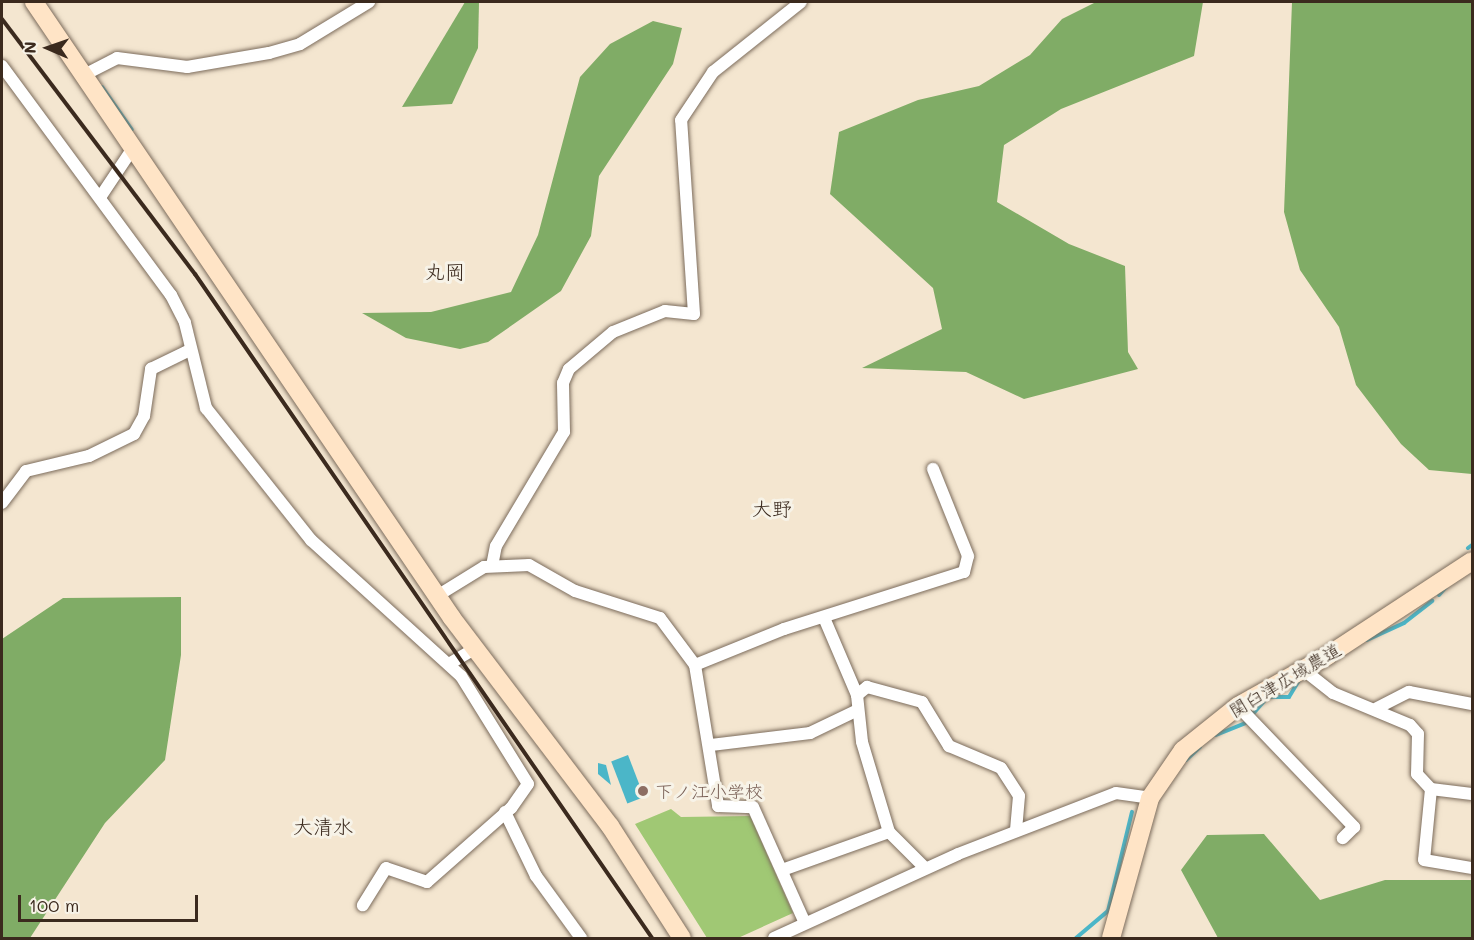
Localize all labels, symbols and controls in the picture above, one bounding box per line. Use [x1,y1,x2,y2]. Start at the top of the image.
north arrow [18,18,78,78]
text: N [19,41,40,54]
district label: 丸岡 [425,259,465,283]
district label: 大野 [752,496,792,520]
street label: 関臼津広域農道 [1225,638,1345,722]
place label: 下ノ江小学校 [655,780,763,802]
marker: 下ノ江小学校 [636,784,650,798]
district label: 大清水 [293,814,353,838]
scale bar [21,883,201,921]
text: 100 m [29,893,79,917]

